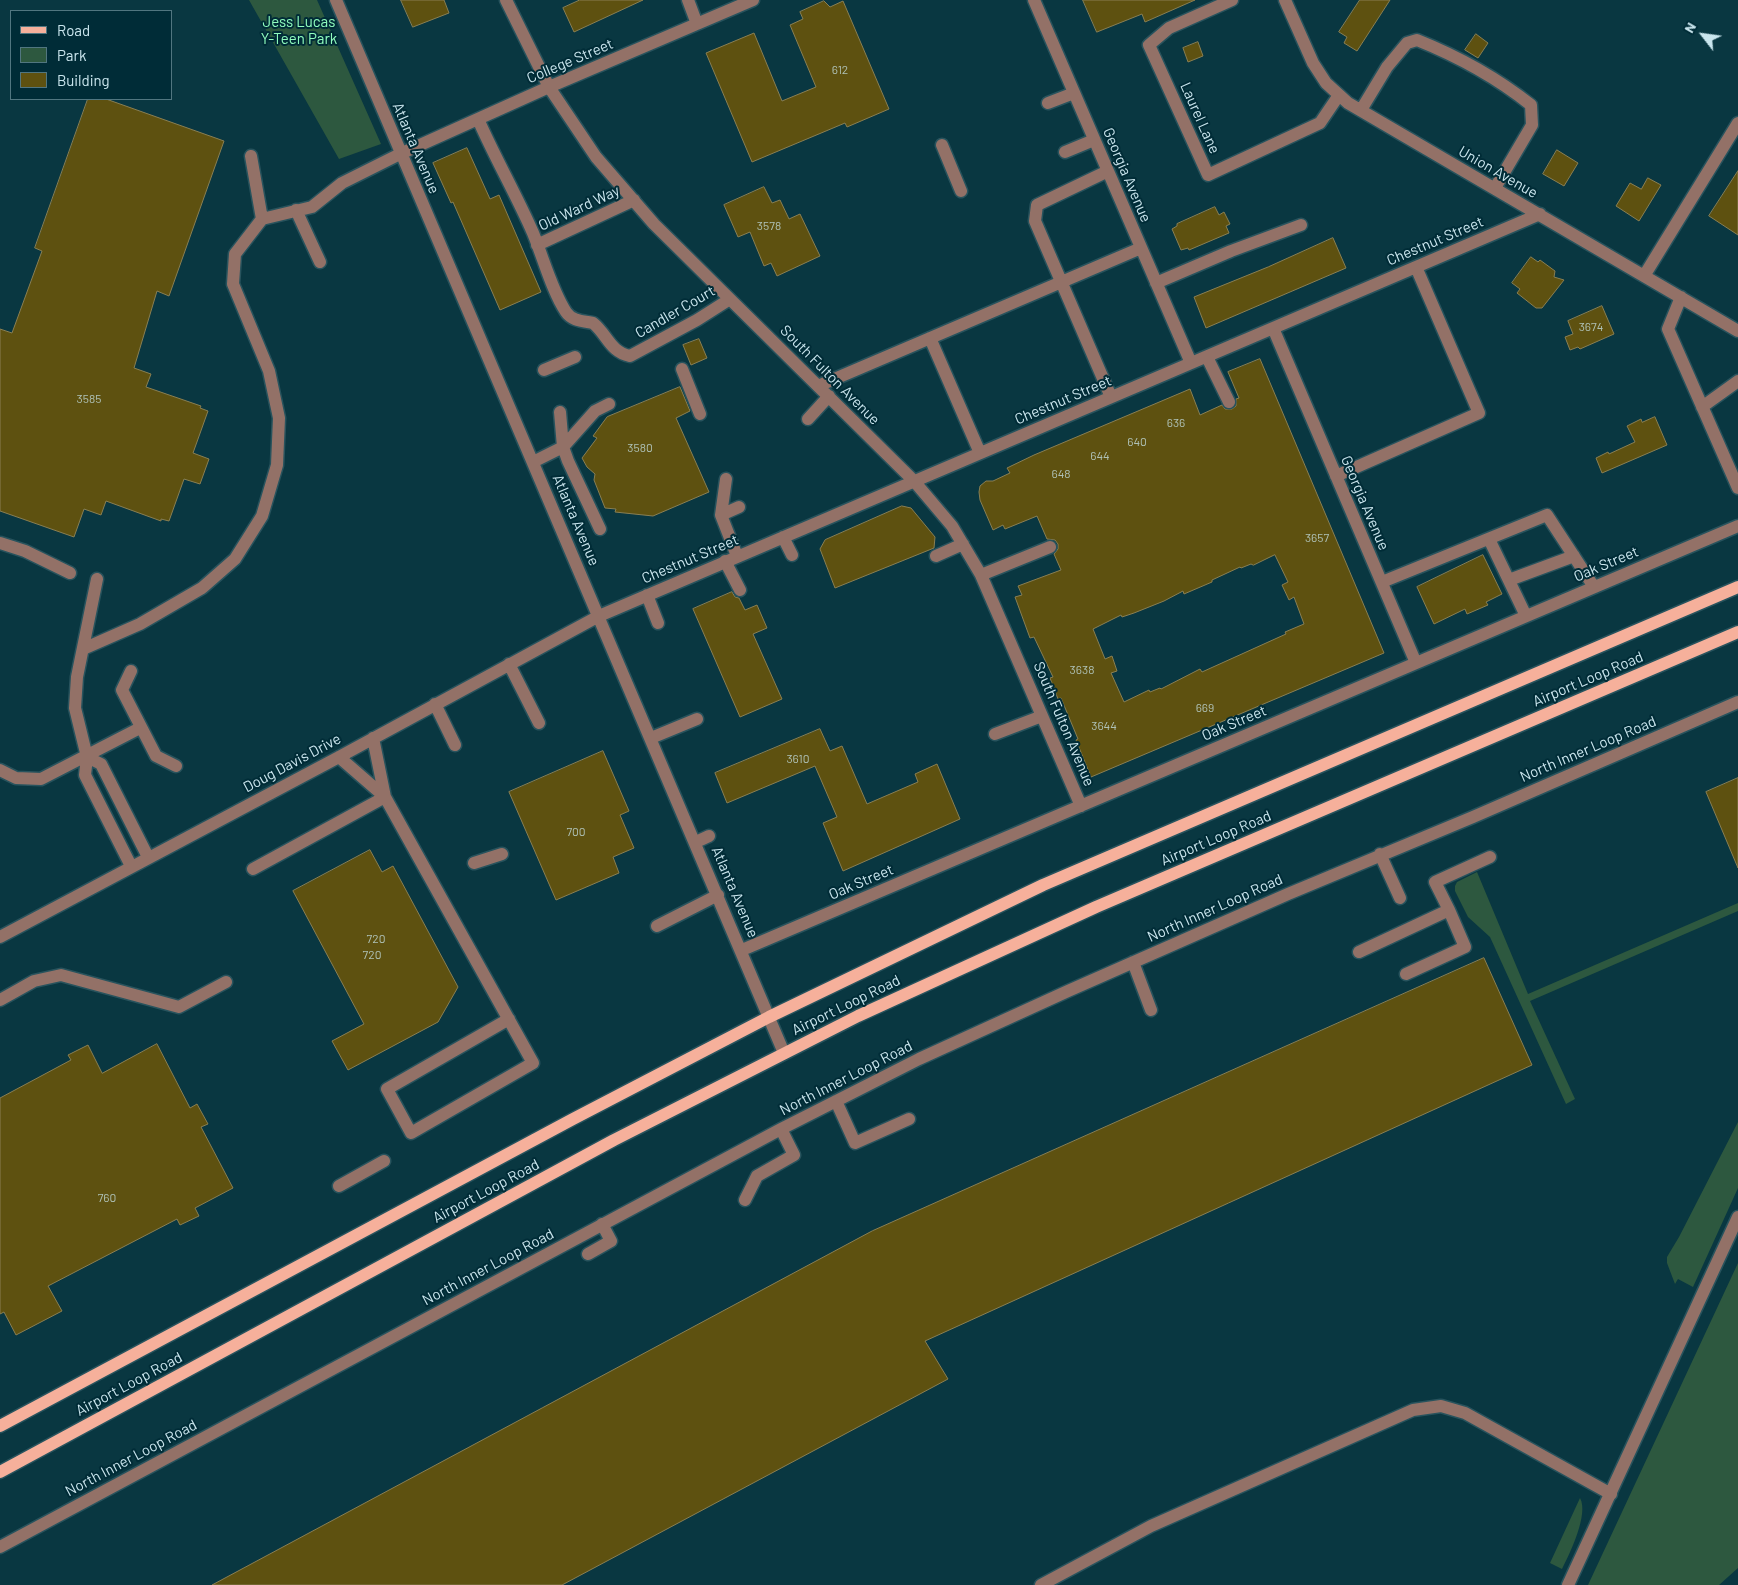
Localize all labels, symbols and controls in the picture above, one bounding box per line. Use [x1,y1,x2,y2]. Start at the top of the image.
legend [10,10,172,100]
north arrow [1678,10,1728,60]
park label: Jess Lucas Y-Teen Park [261,13,337,48]
text: N [1680,19,1699,36]
text: Road [57,21,90,39]
street label: College Street [524,35,616,87]
text: Park [57,46,86,64]
house number: 612 [832,63,848,77]
text: Building [57,71,110,89]
street label: Laurel Lane [1176,80,1224,156]
street label: Atlanta Avenue [389,100,443,196]
street label: Georgia Avenue [1099,125,1155,225]
street label: Union Avenue [1455,142,1541,202]
street label: Old Ward Way [536,181,622,235]
street label: Chestnut Street [1384,213,1486,269]
house number: 3578 [757,219,781,233]
street label: Candler Court [632,282,718,342]
house number: 3674 [1579,320,1603,334]
street label: South Fulton Avenue [776,321,884,429]
street label: Chestnut Street [1012,372,1114,428]
house number: 3585 [77,392,101,406]
house number: 636 [1167,416,1185,430]
house number: 640 [1127,435,1147,449]
house number: 3580 [627,441,653,455]
house number: 644 [1090,449,1110,463]
street label: Georgia Avenue [1337,453,1393,553]
house number: 648 [1051,467,1071,481]
street label: Atlanta Avenue [549,472,603,568]
street label: Chestnut Street [639,531,741,587]
house number: 3657 [1305,531,1329,545]
street label: Oak Street [1571,542,1641,586]
street label: Airport Loop Road [1530,648,1646,710]
street label: South Fulton Avenue [1030,659,1098,789]
house number: 3638 [1070,663,1094,677]
house number: 669 [1196,701,1214,715]
street label: Oak Street [1199,701,1269,745]
street label: North Inner Loop Road [1517,712,1659,786]
house number: 3644 [1091,719,1117,733]
street label: Doug Davis Drive [240,730,344,796]
house number: 3610 [786,752,810,766]
street label: Airport Loop Road [1158,807,1274,869]
house number: 700 [566,825,586,839]
street label: Atlanta Avenue [708,844,762,940]
street label: Oak Street [826,860,896,904]
street label: North Inner Loop Road [1145,870,1285,946]
house number: 720 [367,932,385,946]
house number: 720 [363,948,381,962]
street label: Airport Loop Road [789,971,903,1039]
street label: North Inner Loop Road [777,1037,915,1119]
street label: Airport Loop Road [430,1155,542,1227]
house number: 760 [98,1191,116,1205]
street label: North Inner Loop Road [419,1225,557,1309]
street label: Airport Loop Road [73,1348,185,1420]
street label: North Inner Loop Road [62,1416,200,1500]

